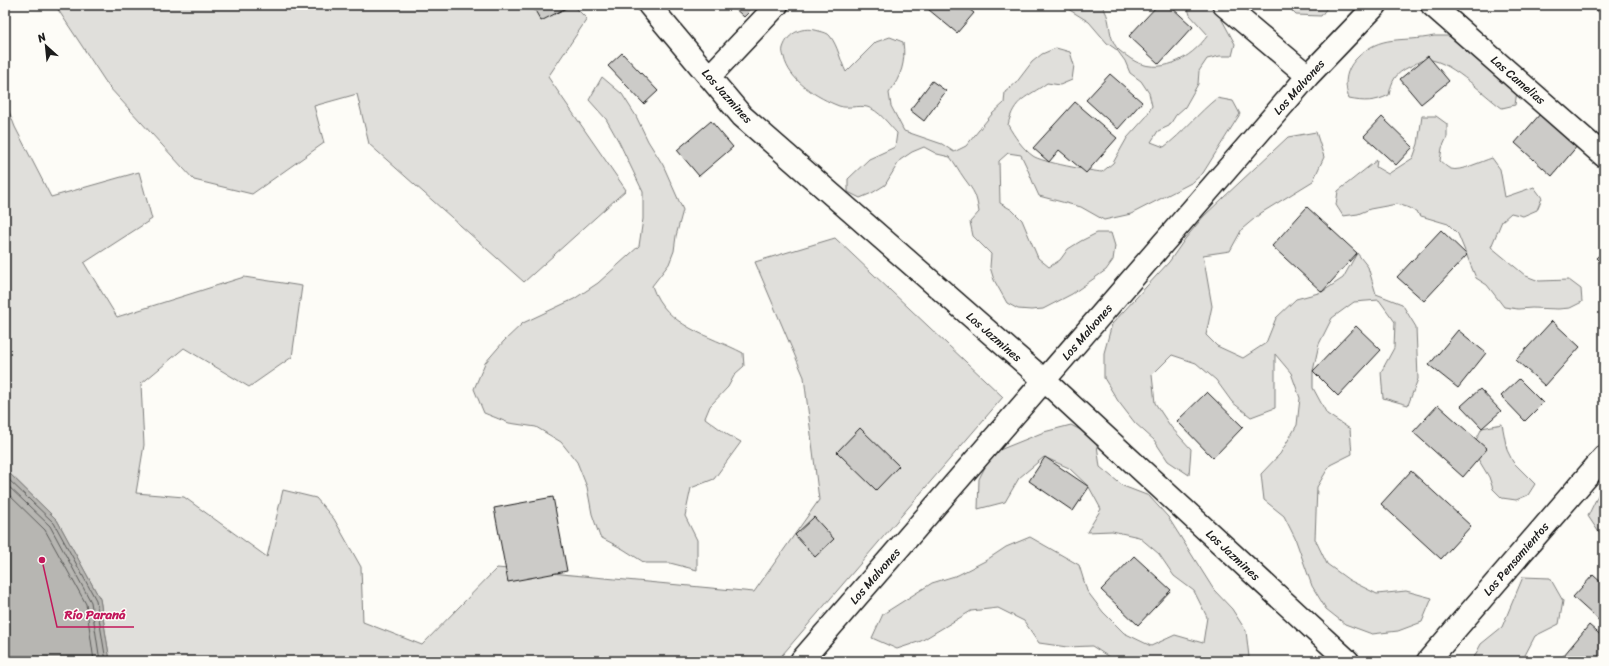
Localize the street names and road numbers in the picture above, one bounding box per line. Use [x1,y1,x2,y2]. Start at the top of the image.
street label: Las Camelias [1486,50,1551,111]
street label: Los Malvones [1268,53,1331,120]
street label: Los Jazmines [696,63,758,129]
street label: Los Malvones [1056,298,1118,366]
street label: Los Jazmines [961,306,1027,368]
street label: Los Pensamientos [1477,517,1555,601]
street label: Los Jazmines [1201,524,1266,587]
street label: Los Malvones [844,542,906,610]

